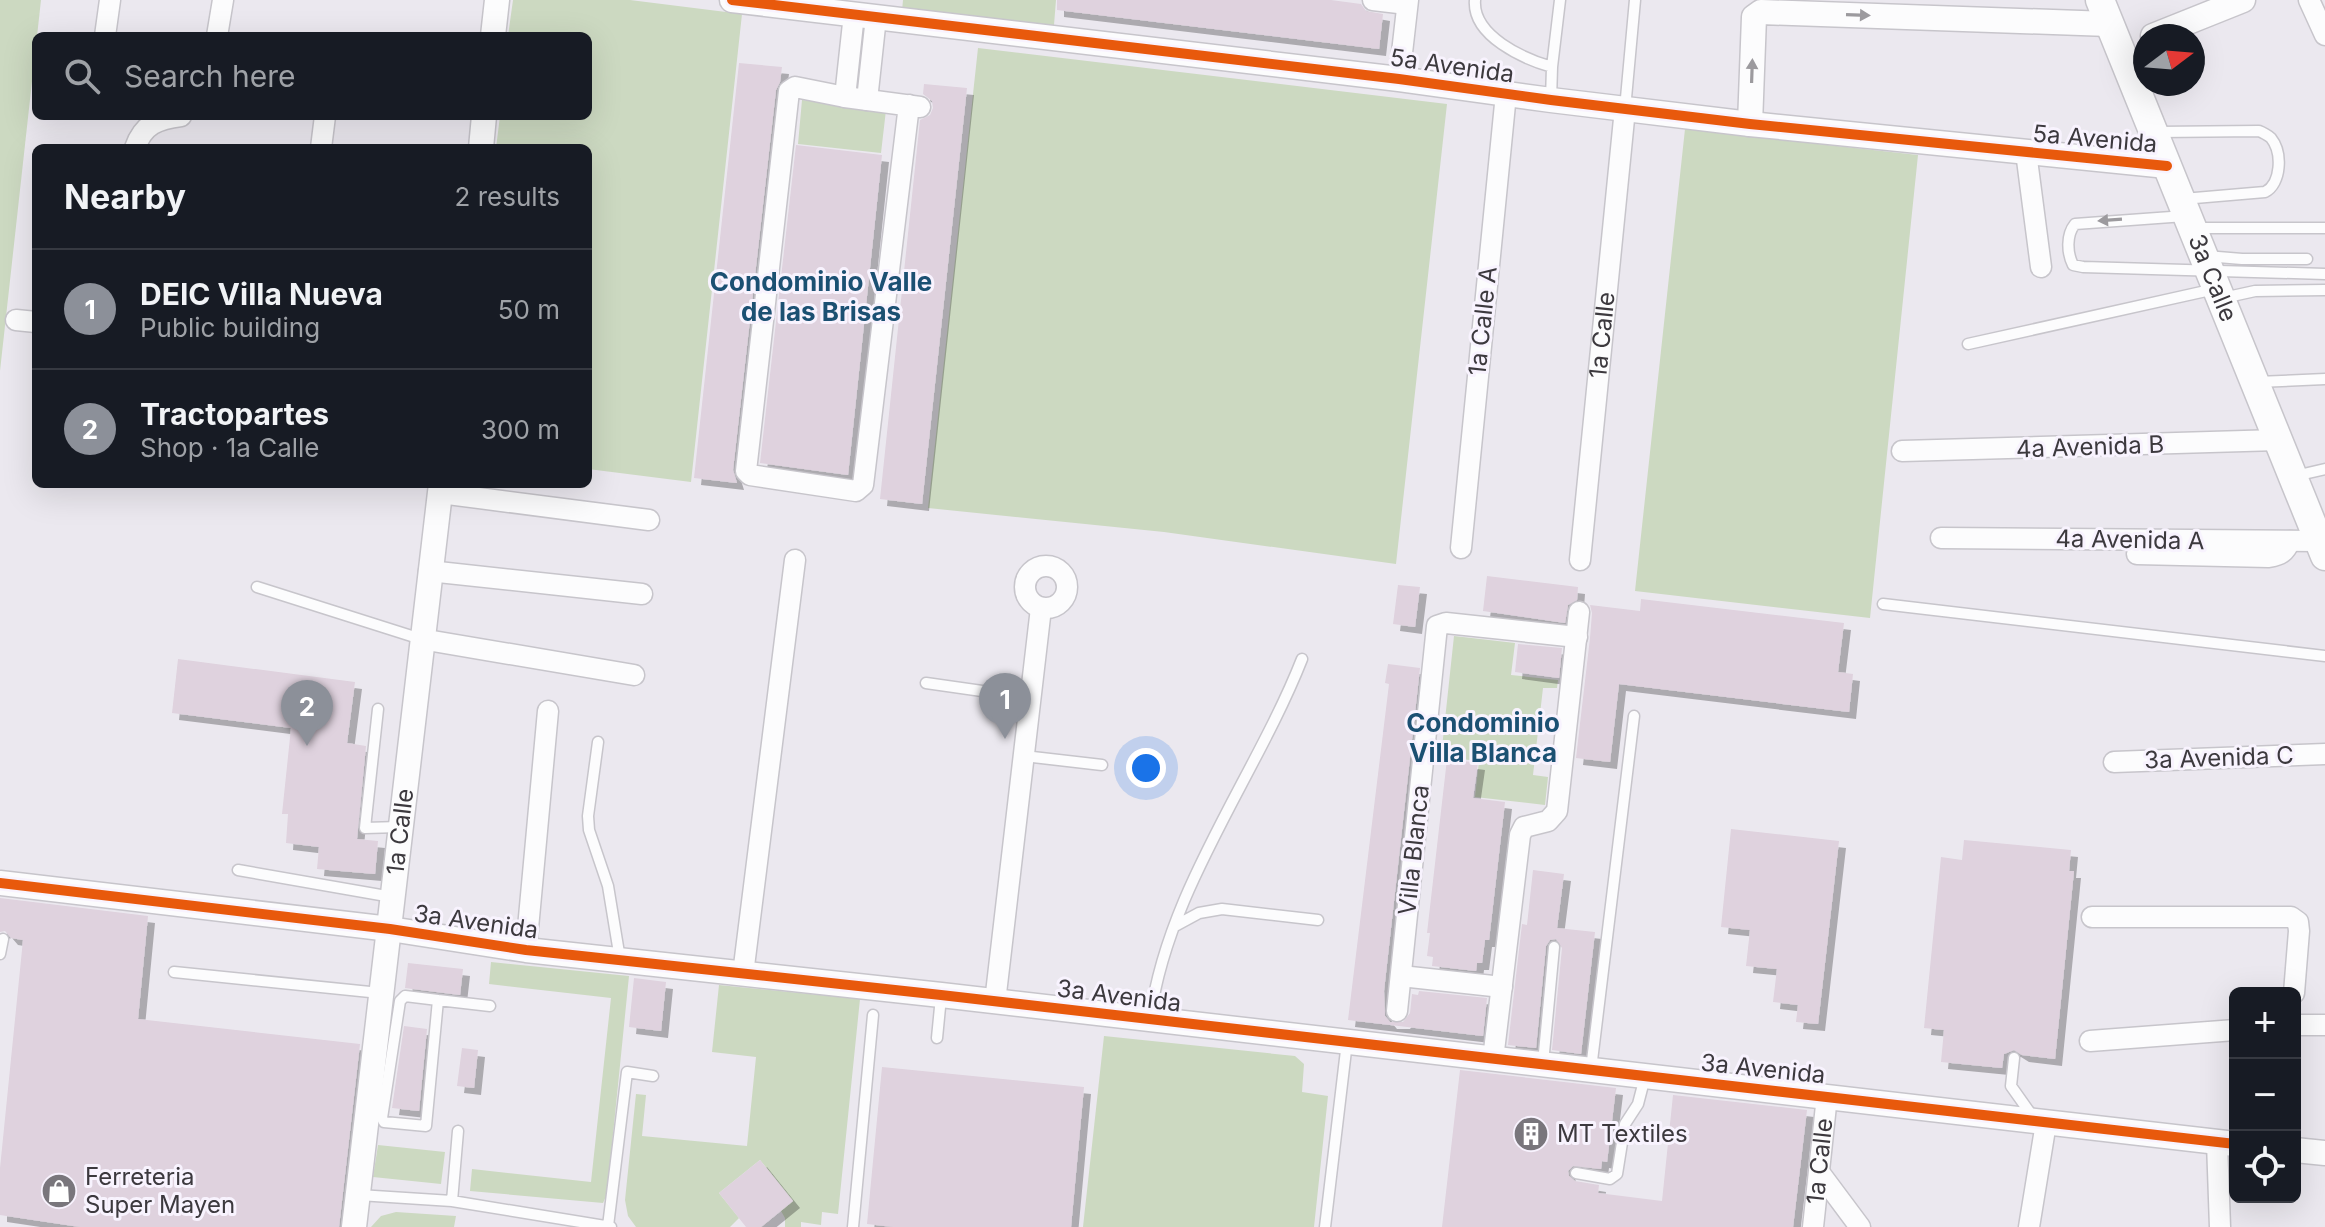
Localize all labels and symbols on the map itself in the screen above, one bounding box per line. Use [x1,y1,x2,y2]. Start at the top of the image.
one-way arrow [1846,9,1871,22]
north arrow [2133,24,2205,96]
street label: 5a Avenida [1388,42,1516,89]
one-way arrow [1746,58,1758,83]
street label: 5a Avenida [2032,119,2159,158]
one-way arrow [2097,214,2122,227]
street label: 3a Calle [2182,230,2244,326]
street label: 1a Calle A [1462,265,1503,377]
district label: Condominio Valle de las Brisas [710,266,932,327]
street label: 1a Calle [1583,291,1621,380]
street label: 4a Avenida B [2015,429,2165,464]
street label: 4a Avenida A [2055,524,2205,555]
pin: 1 [979,673,1031,739]
pin: 2 [281,680,333,746]
district label: Condominio Villa Blanca [1406,707,1560,768]
street label: 3a Avenida C [2144,740,2294,775]
your location [1126,748,1166,788]
street label: Villa Blanca [1392,783,1435,917]
street label: 1a Calle [380,787,419,876]
street label: 3a Avenida [412,898,540,945]
street label: 3a Avenida [1055,973,1183,1018]
street label: 3a Avenida [1699,1048,1827,1089]
building icon: MT Textiles [1512,1115,1550,1153]
street label: 1a Calle [1800,1117,1839,1206]
place label: MT Textiles [1557,1119,1688,1148]
place label: Ferreteria Super Mayen [85,1162,235,1219]
shop icon: Ferreteria Super Mayen [40,1172,78,1210]

